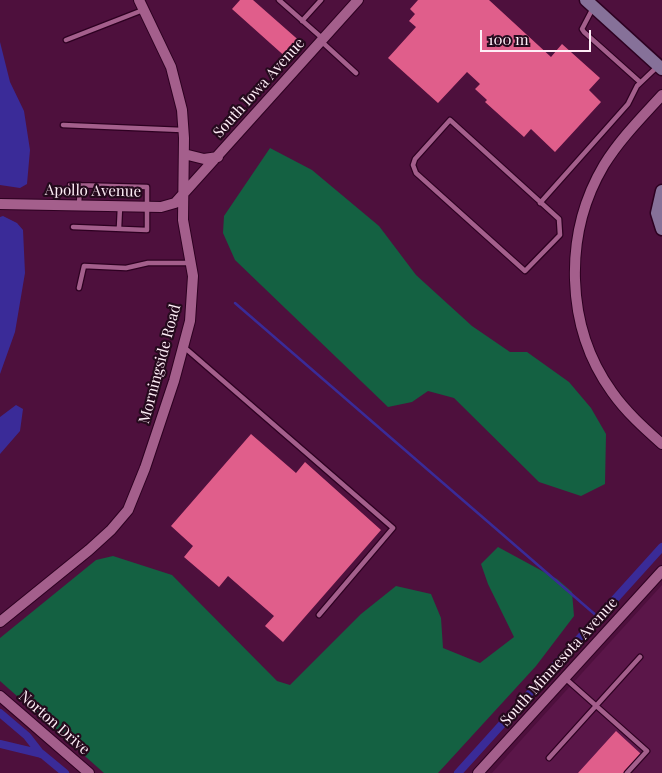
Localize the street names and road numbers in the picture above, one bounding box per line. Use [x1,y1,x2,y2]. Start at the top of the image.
street label: South Iowa Avenue [209,34,309,142]
street label: Apollo Avenue [45,181,141,201]
street label: Morningside Road [135,302,185,426]
street label: South Minnesota Avenue [497,594,621,730]
street label: Norton Drive [15,687,93,759]

